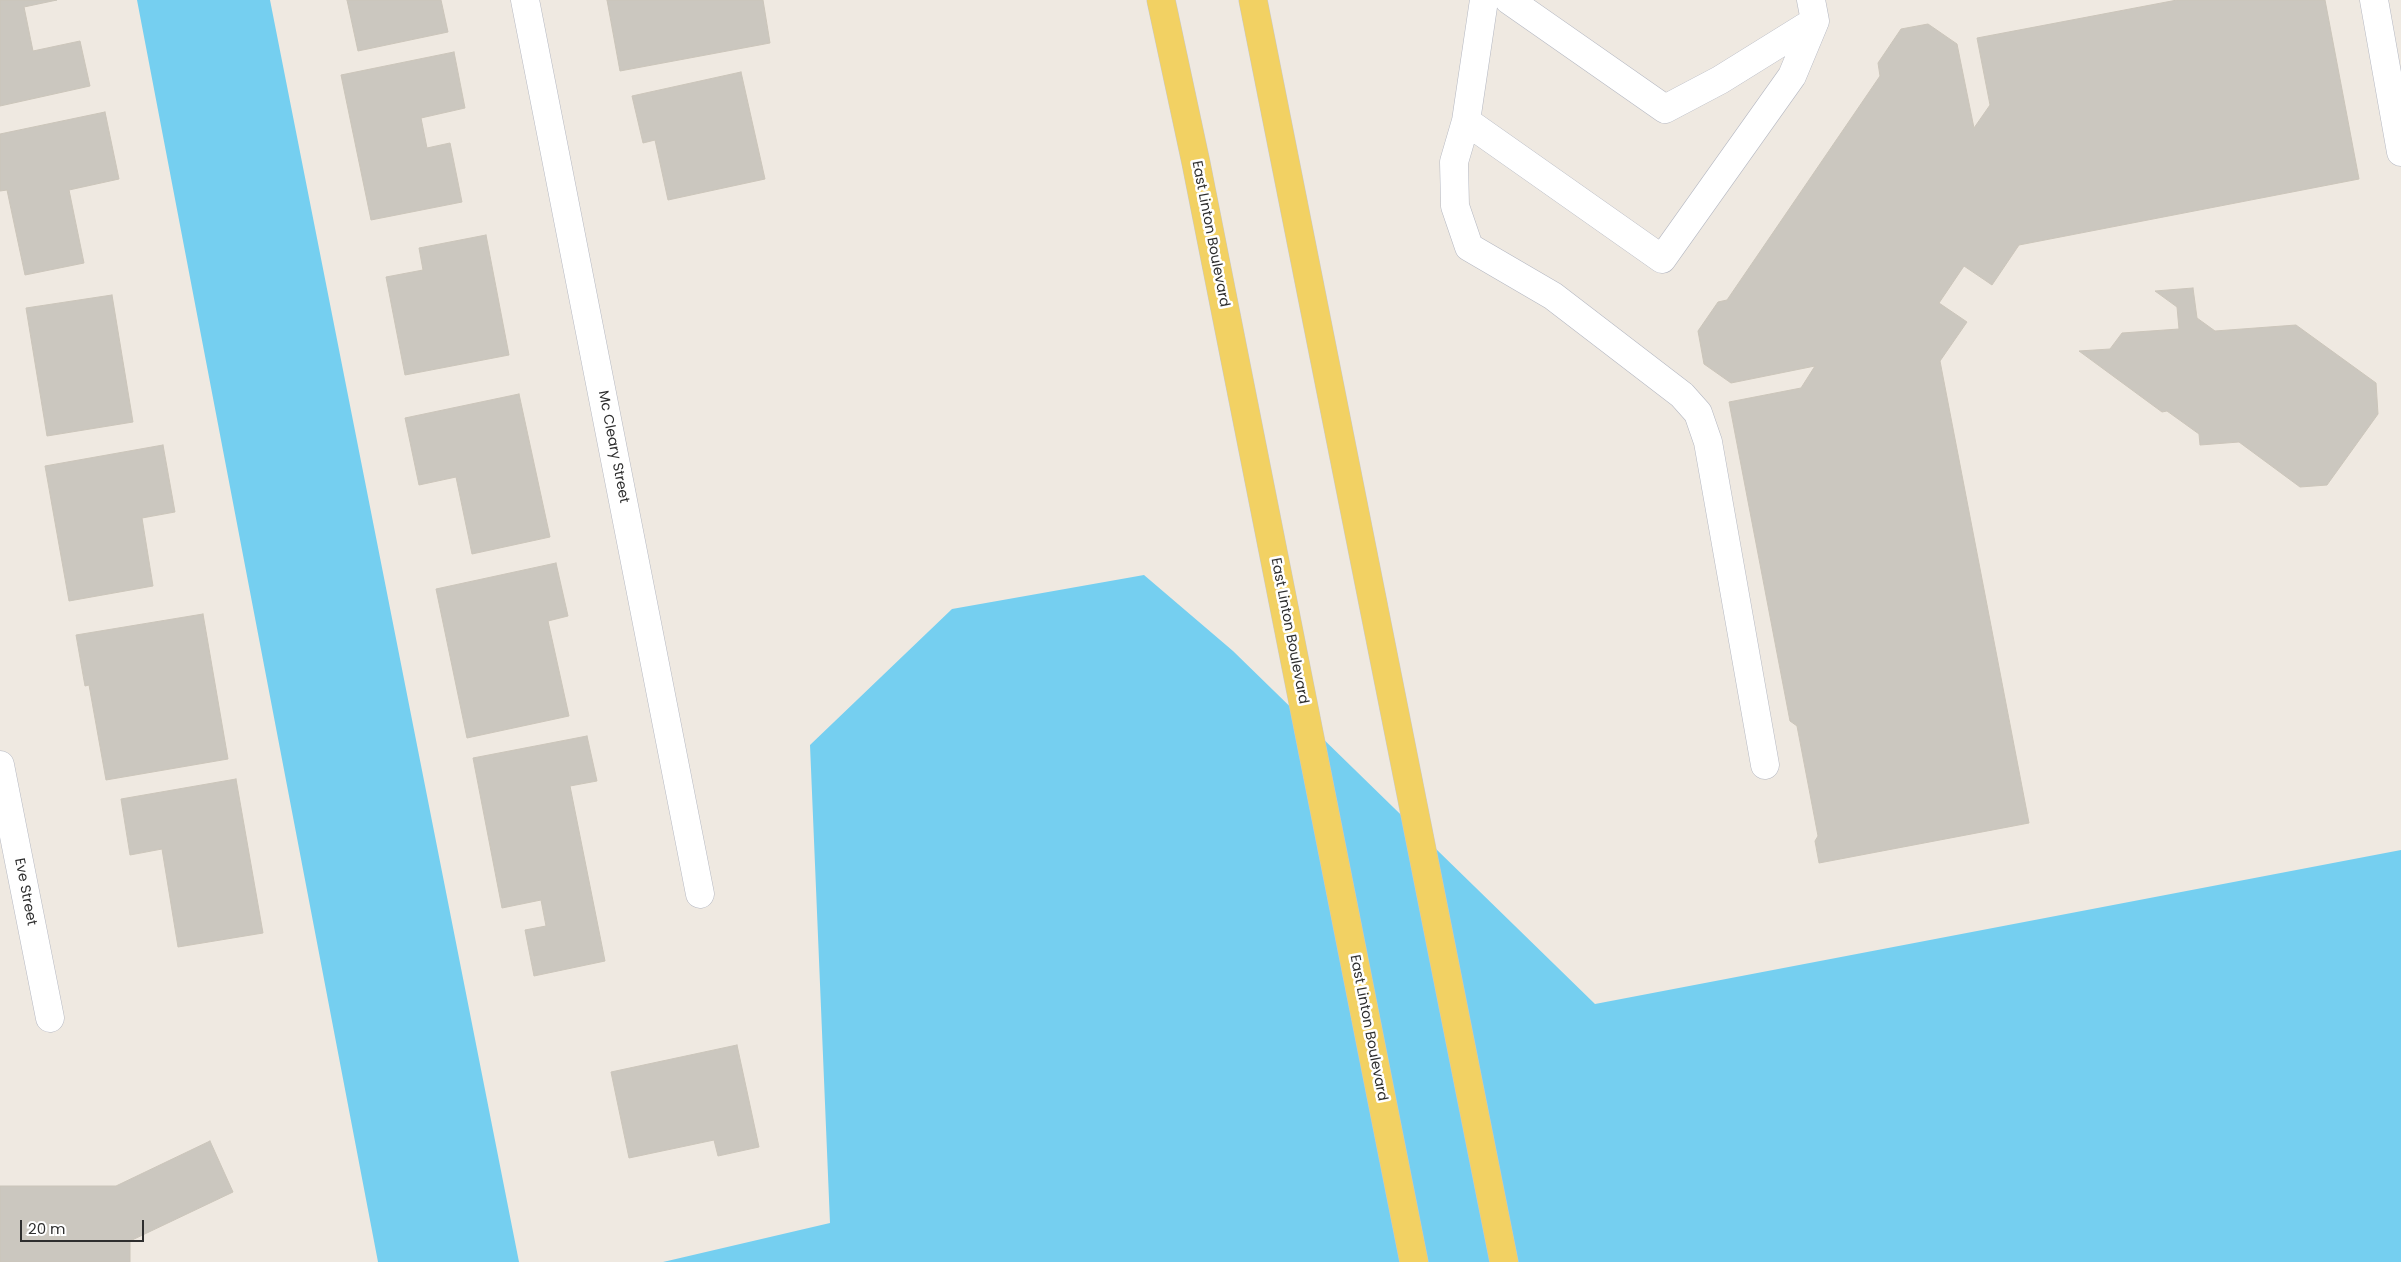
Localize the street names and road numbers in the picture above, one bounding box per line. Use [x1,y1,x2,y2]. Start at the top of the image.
street label: East Linton Boulevard [1188,159,1232,309]
street label: Mc Cleary Street [594,389,632,505]
street label: East Linton Boulevard [1267,556,1311,706]
street label: Eve Street [10,857,40,927]
street label: East Linton Boulevard [1346,953,1390,1103]

